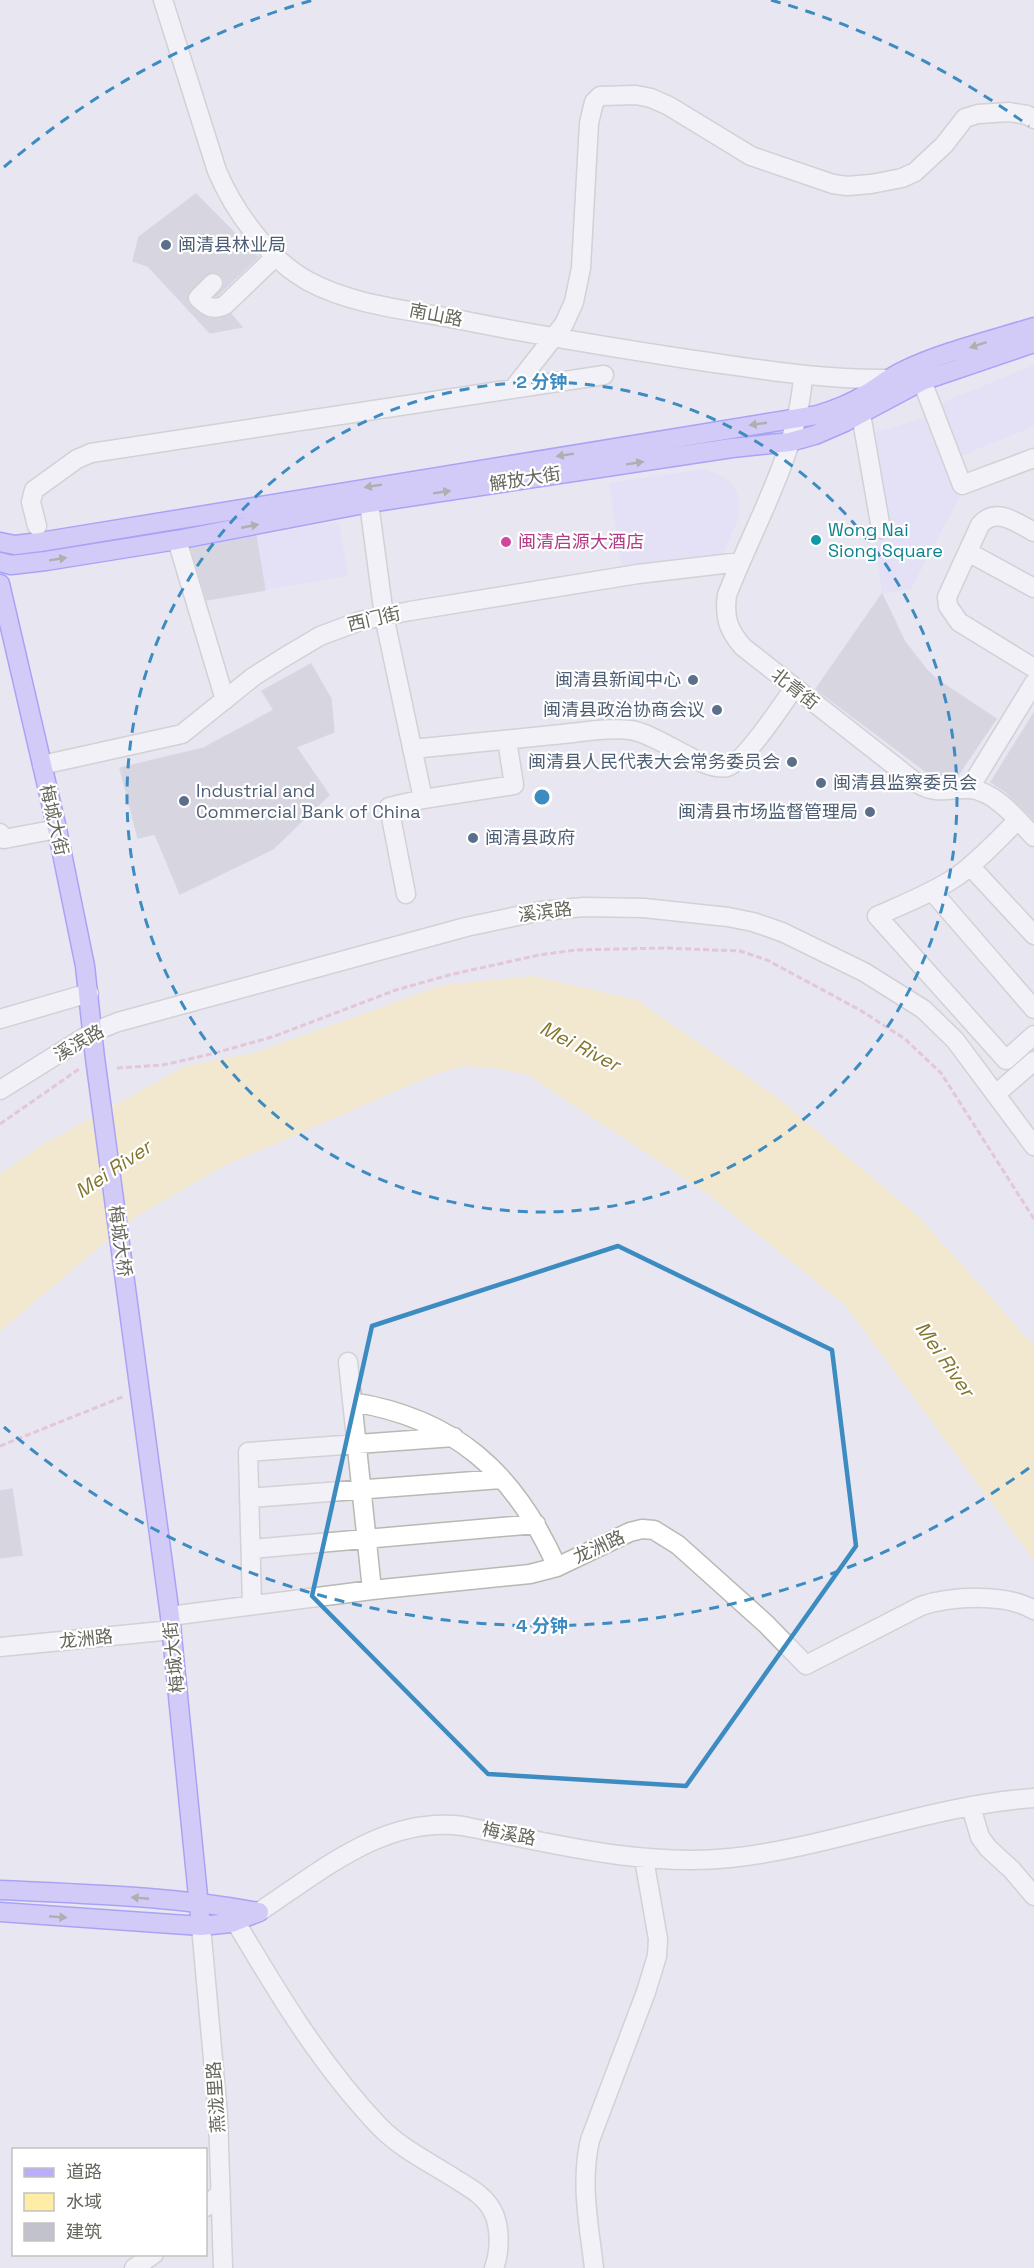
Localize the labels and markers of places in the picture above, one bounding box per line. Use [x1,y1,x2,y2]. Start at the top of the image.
place label: 闽清县林业局 [178,233,286,256]
marker: 闽清县林业局 [159,238,173,252]
place label: Wong Nai Siong Square [828,518,943,562]
place label: 闽清启源大酒店 [518,530,644,553]
marker: Wong Nai Siong Square [809,533,823,547]
marker: 闽清启源大酒店 [499,535,513,549]
place label: 闽清县新闻中心 [555,668,681,691]
marker: 闽清县新闻中心 [686,673,700,687]
place label: 闽清县政治协商会议 [543,698,705,721]
marker: 闽清县政治协商会议 [710,703,724,717]
place label: 闽清县人民代表大会常务委员会 [528,750,780,773]
marker: 闽清县人民代表大会常务委员会 [785,755,799,769]
place label: 闽清县监察委员会 [833,771,977,794]
marker: 闽清县监察委员会 [814,776,828,790]
place label: Industrial and Commercial Bank of China [196,779,421,823]
centre of rings [532,787,552,807]
marker: Industrial and Commercial Bank of China [177,794,191,808]
place label: 闽清县市场监督管理局 [678,800,858,823]
marker: 闽清县市场监督管理局 [863,805,877,819]
place label: 闽清县政府 [485,826,575,849]
marker: 闽清县政府 [466,831,480,845]

